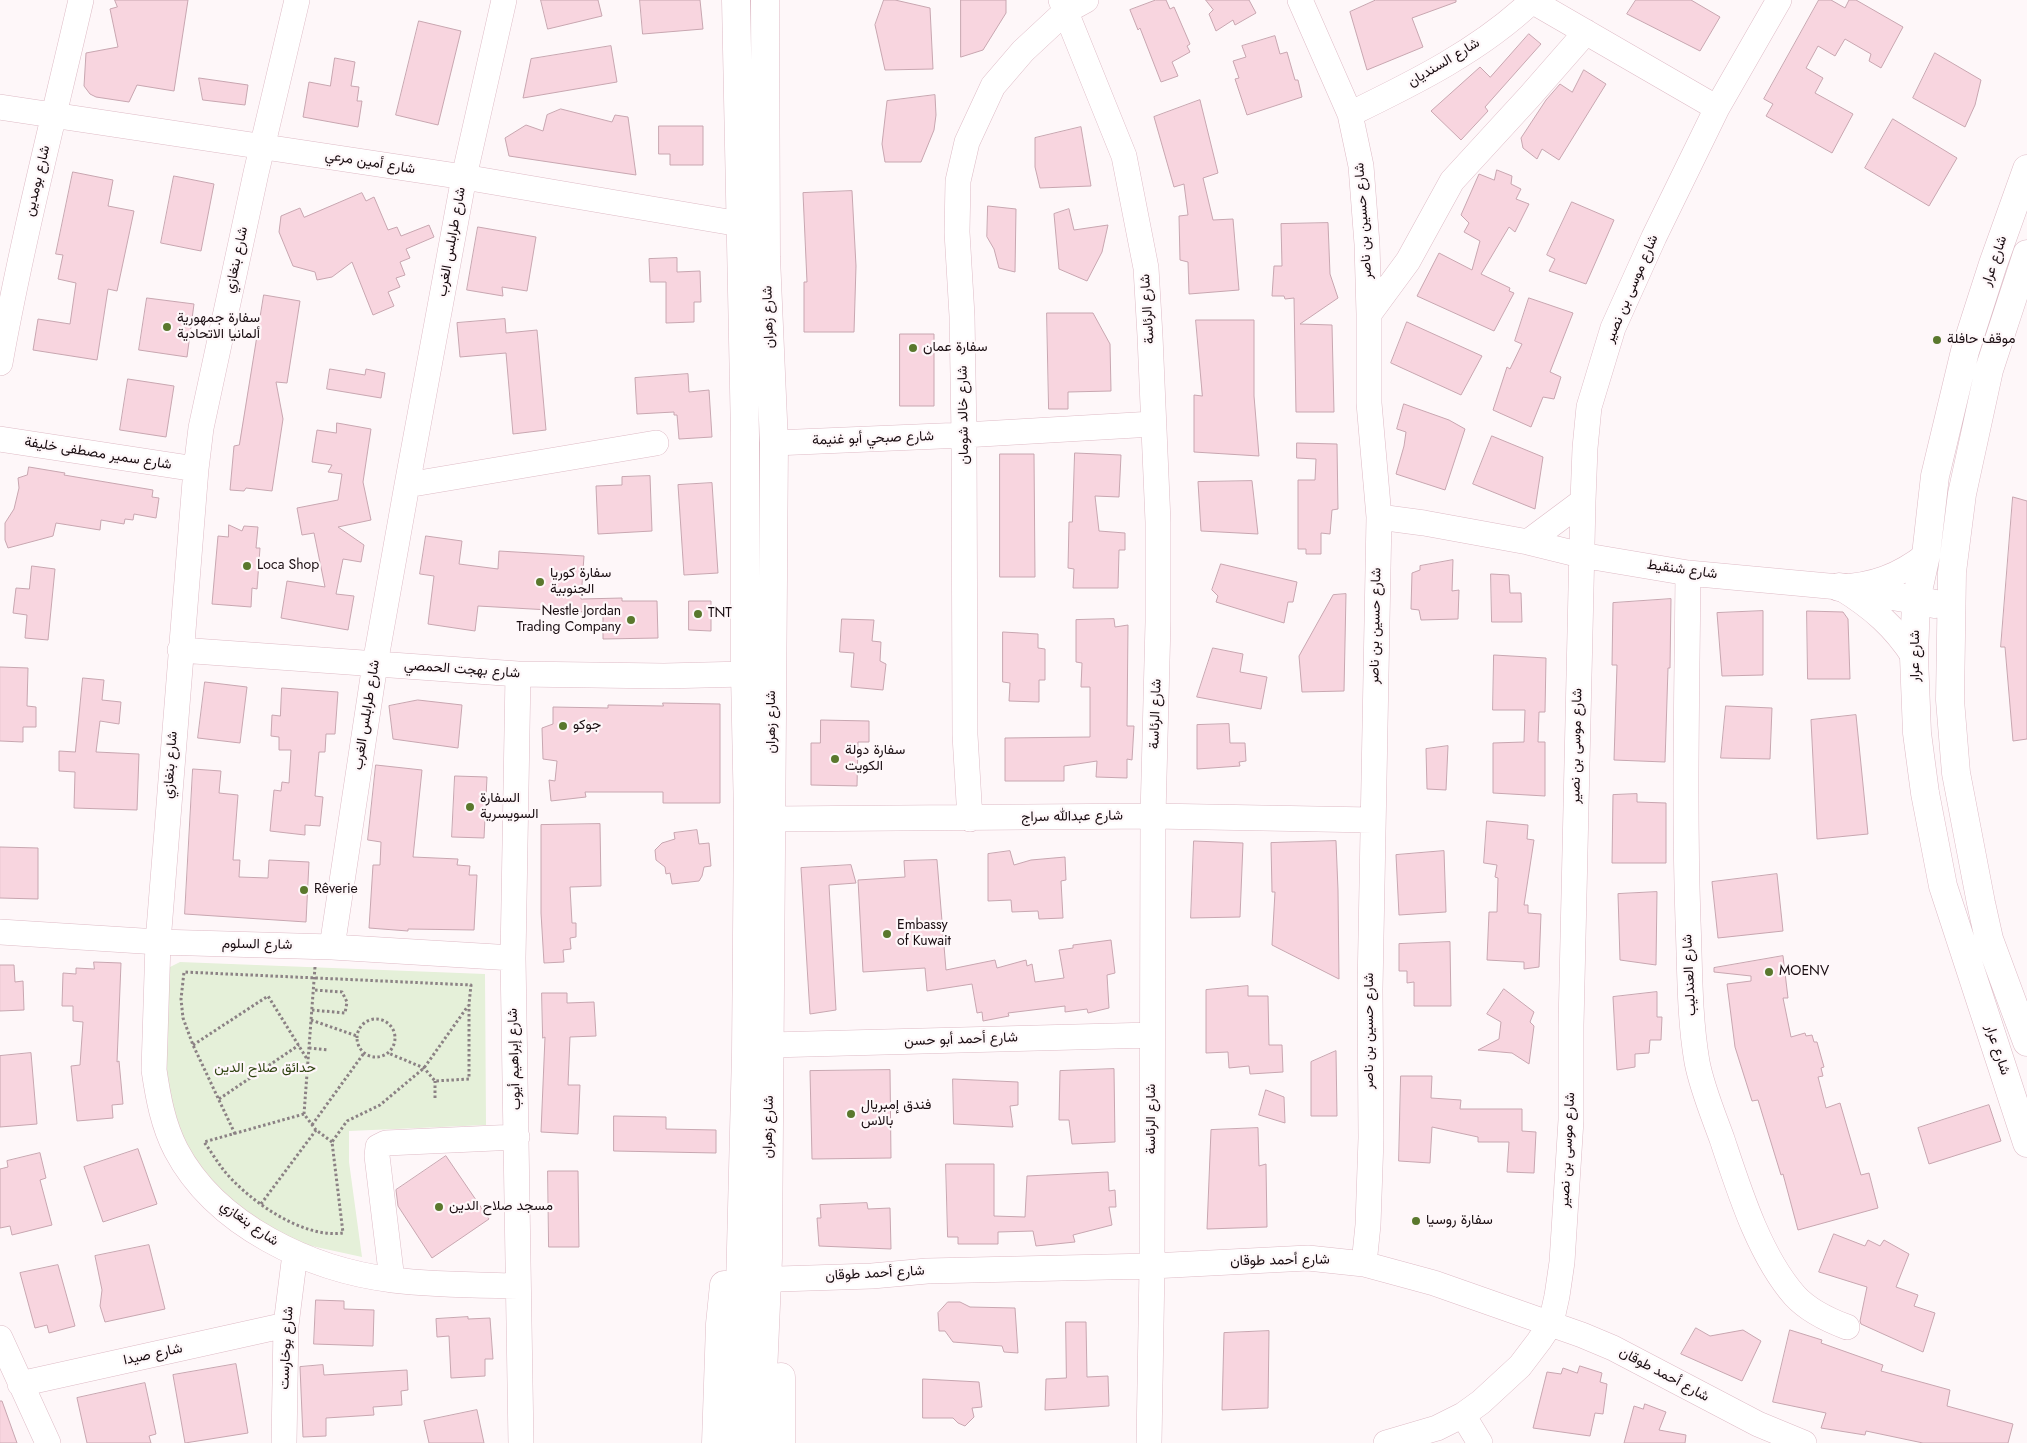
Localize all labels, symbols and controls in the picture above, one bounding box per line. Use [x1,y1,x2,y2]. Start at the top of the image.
street label: شارع السنديان [1405,35,1483,91]
street label: شارع بومدين [22,144,54,218]
street label: شارع أمين مرعي [324,148,416,178]
street label: شارع حسين بن ناصر [1352,162,1376,280]
street label: شارع طرابلس الغرب [434,186,470,298]
street label: شارع بنغازي [222,225,252,295]
street label: شارع موسى بن نصير [1602,232,1662,346]
street label: شارع عرار [1979,234,2011,288]
street label: شارع الرئاسة [1137,273,1159,345]
street label: شارع زهران [760,285,778,349]
place label: سفارة جمهورية ألمانيا الاتحادية [177,311,260,344]
marker: سفارة جمهورية ألمانيا الاتحادية [161,321,173,333]
place label: موقف حافلة [1947,332,2015,348]
marker: موقف حافلة [1931,334,1943,346]
place label: سفارة عمان [923,340,988,356]
marker: سفارة عمان [907,342,919,354]
street label: شارع خالد شومان [955,365,973,465]
street label: شارع صبحي أبو غنيمة [812,428,934,450]
street label: شارع سمير مصطفى خليفة [23,434,173,474]
street label: شارع شنقيط [1646,557,1718,583]
place label: Loca Shop [257,558,319,574]
marker: Loca Shop [241,560,253,572]
place label: سفارة كوريا الجنوبية [550,566,611,598]
street label: شارع حسين بن ناصر [1367,568,1385,684]
marker: سفارة كوريا الجنوبية [534,576,546,588]
place label: Nestle Jordan Trading Company [517,604,621,636]
place label: TNT [708,606,732,622]
marker: TNT [692,608,704,620]
marker: Nestle Jordan Trading Company [625,614,637,626]
street label: شارع عرار [1908,630,1924,682]
street label: شارع بهجت الحمصي [403,658,521,682]
street label: شارع طرابلس الغرب [350,659,384,771]
street label: شارع الرئاسة [1146,679,1166,749]
street label: شارع موسى بن نصير [1568,688,1586,804]
street label: شارع زهران [764,691,780,753]
place label: جوكو [573,718,601,734]
marker: جوكو [557,720,569,732]
street label: شارع بنغازي [160,731,182,799]
place label: سفارة دولة الكويت [845,743,905,776]
marker: سفارة دولة الكويت [829,753,841,765]
place label: السفارة السويسرية [480,791,539,824]
marker: السفارة السويسرية [464,801,476,813]
street label: شارع عبدالله سراج [1021,808,1123,826]
place label: Rêverie [314,882,358,898]
marker: Rêverie [298,884,310,896]
place label: Embassy of Kuwait [897,918,951,950]
marker: Embassy of Kuwait [881,928,893,940]
street label: شارع العندليب [1679,934,1701,1016]
street label: شارع السلوم [222,936,292,954]
place label: MOENV [1779,964,1829,980]
marker: MOENV [1763,966,1775,978]
street label: شارع حسين بن ناصر [1362,973,1378,1089]
street label: شارع إبراهيم أيوب [505,1008,525,1110]
street label: شارع عرار [1981,1023,2013,1077]
street label: شارع أحمد أبو حسن [904,1030,1018,1050]
park label: حدائق صلاح الدين [214,1061,316,1077]
street label: شارع الرئاسة [1144,1084,1160,1154]
street label: شارع موسى بن نصير [1557,1092,1579,1208]
street label: شارع زهران [760,1095,778,1159]
place label: فندق إمبريال بالاس [861,1098,931,1130]
marker: فندق إمبريال بالاس [845,1108,857,1120]
street label: شارع بنغازي [217,1198,281,1250]
place label: مسجد صلاح الدين [449,1199,553,1215]
marker: مسجد صلاح الدين [433,1201,445,1213]
place label: سفارة روسيا [1426,1213,1493,1229]
marker: سفارة روسيا [1410,1215,1422,1227]
street label: شارع أحمد طوقان [1230,1252,1330,1270]
street label: شارع أحمد طوقان [825,1263,925,1285]
street label: شارع بوخارست [276,1306,298,1390]
street label: شارع صيدا [122,1341,184,1369]
street label: شارع أحمد طوقان [1616,1344,1712,1406]

